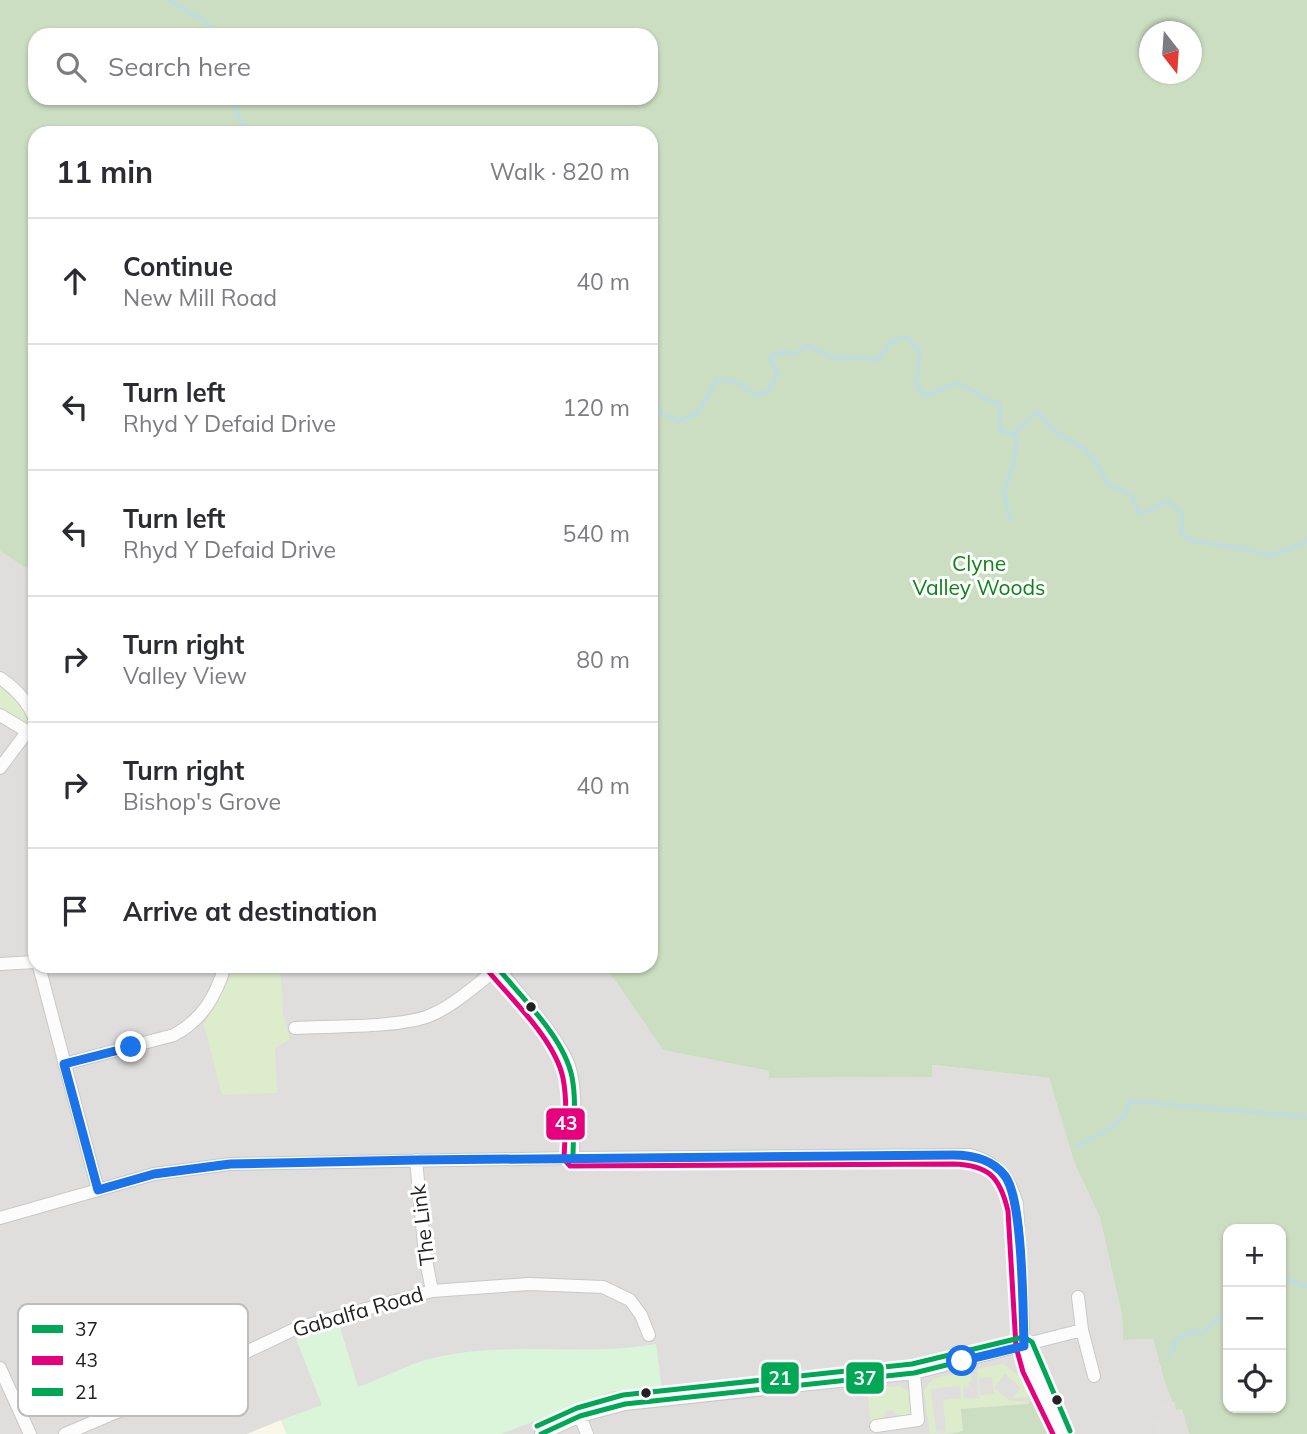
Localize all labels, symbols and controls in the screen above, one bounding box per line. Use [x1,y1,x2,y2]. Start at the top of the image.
north arrow [1139,21,1202,84]
search box [28,28,658,105]
icon: search [52,48,90,86]
text: Search here [108,50,251,83]
text: 11 min [56,153,153,191]
text: Walk · 820 m [490,157,630,186]
text: Continue [123,250,233,283]
icon: ahead [56,262,94,300]
text: 40 m [576,267,630,296]
text: New Mill Road [123,283,277,312]
text: Turn left [123,376,225,409]
icon: left [56,388,94,426]
text: 120 m [562,393,630,422]
text: Rhyd Y Defaid Drive [123,409,336,438]
text: Turn left [123,502,225,535]
icon: left [56,514,94,552]
text: 540 m [562,519,630,548]
text: Rhyd Y Defaid Drive [123,535,336,564]
park label: Clyne Valley Woods [912,550,1046,600]
text: Turn right [123,628,244,661]
icon: right [56,640,94,678]
text: 80 m [576,645,630,674]
text: Valley View [123,661,247,690]
text: Turn right [123,754,244,787]
icon: right [56,766,94,804]
text: 40 m [576,771,630,800]
text: Bishop's Grove [123,787,281,816]
icon: arrive [56,892,94,930]
text: Arrive at destination [123,895,378,928]
unlabelled marker [524,1000,538,1014]
route end [115,1031,146,1062]
line badge: 43 [545,1107,586,1141]
text: 43 [555,1111,577,1135]
street label: The Link [404,1183,440,1267]
map controls [1223,1224,1286,1413]
button: + [1223,1224,1286,1287]
street label: Gabalfa Road [289,1280,426,1342]
button: − [1223,1287,1286,1350]
legend [18,1304,248,1416]
text: 37 [75,1317,98,1341]
route start [946,1345,977,1376]
text: 43 [75,1348,98,1372]
button: locate [1223,1350,1286,1413]
line badge: 21 [760,1361,800,1395]
line badge: 37 [845,1361,885,1395]
text: 21 [769,1366,791,1390]
text: 37 [854,1366,876,1390]
text: 21 [75,1380,98,1404]
unlabelled marker [639,1386,653,1400]
unlabelled marker [1050,1393,1064,1407]

